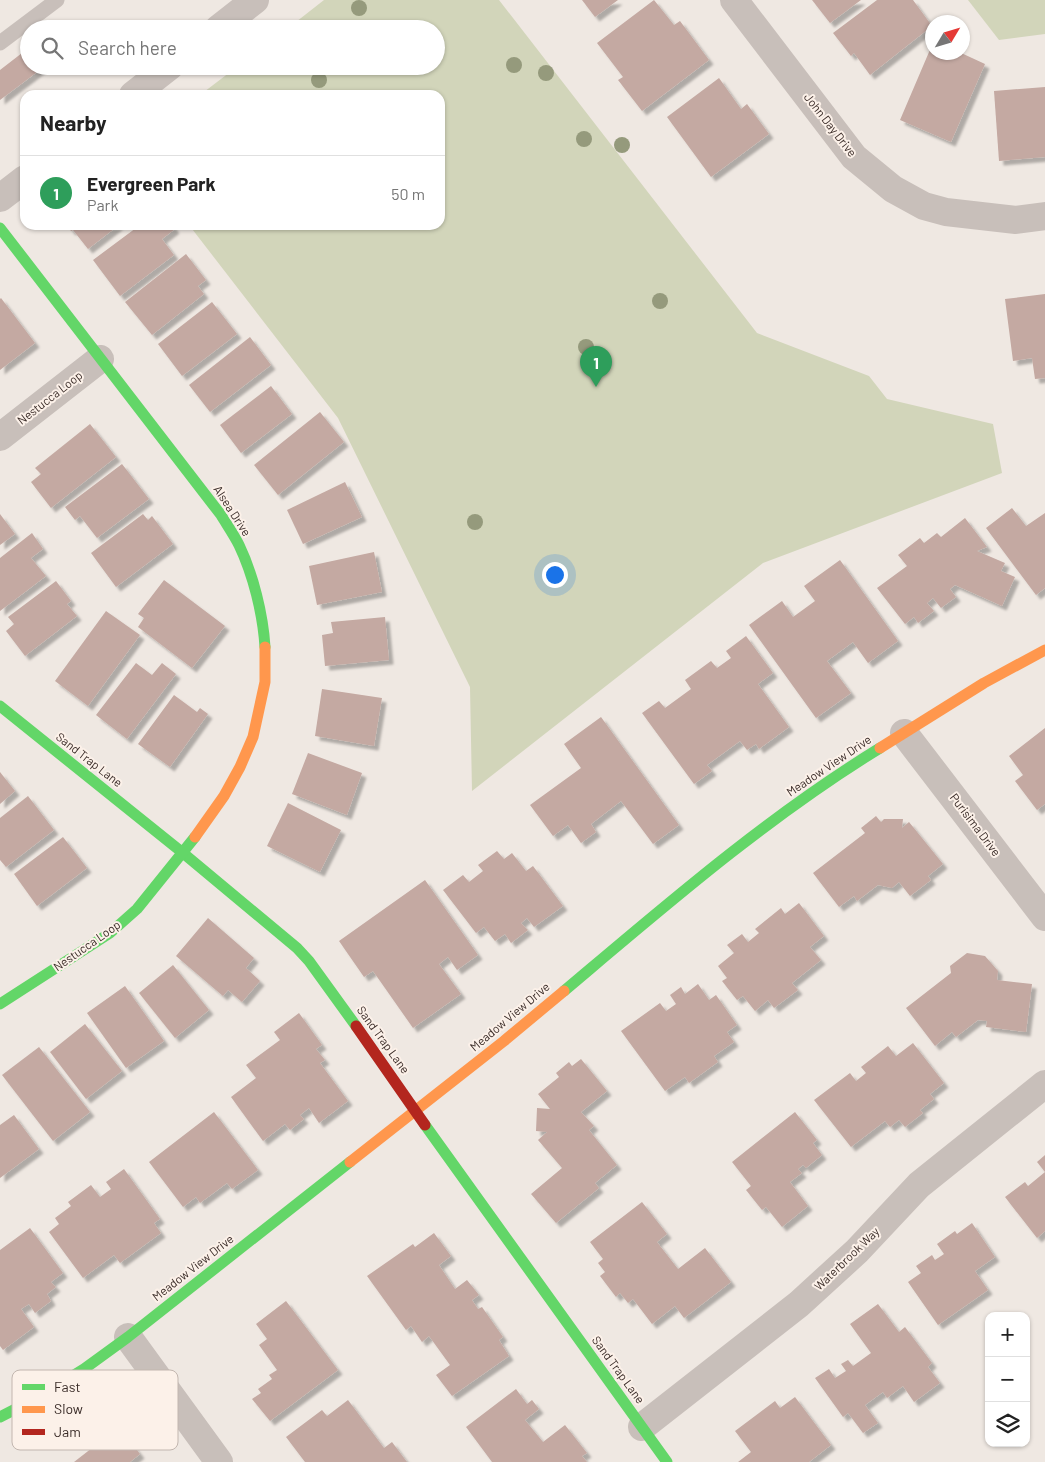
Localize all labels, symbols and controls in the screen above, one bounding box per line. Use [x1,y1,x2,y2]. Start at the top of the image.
north arrow [925,15,970,60]
search box [20,20,445,75]
icon: search [38,34,66,62]
text: Search here [78,36,177,59]
street label: John Day Drive [802,90,860,159]
text: Nearby [40,110,106,135]
text: Evergreen Park [87,172,216,195]
text: 1 [53,184,59,203]
text: 50 m [391,184,425,203]
text: Park [87,195,118,214]
pin: 1 [580,346,612,387]
street label: Nestucca Loop [14,368,85,427]
street label: Alsea Drive [211,483,254,538]
your location [542,562,568,588]
street label: Sand Trap Lane [54,729,125,789]
street label: Meadow View Drive [783,732,873,799]
street label: Purisima Drive [948,790,1004,859]
street label: Nestucca Loop [50,917,123,973]
street label: Meadow View Drive [467,979,552,1053]
street label: Sand Trap Lane [355,1003,413,1076]
street label: Waterbrook Way [811,1223,882,1293]
street label: Meadow View Drive [149,1231,236,1303]
map controls [985,1312,1030,1447]
button: + [985,1312,1030,1357]
street label: Sand Trap Lane [590,1333,648,1406]
button: − [985,1357,1030,1402]
legend [12,1370,178,1450]
text: Fast [54,1378,80,1395]
text: Slow [54,1400,83,1417]
button: layers [985,1402,1030,1447]
text: Jam [54,1423,81,1440]

